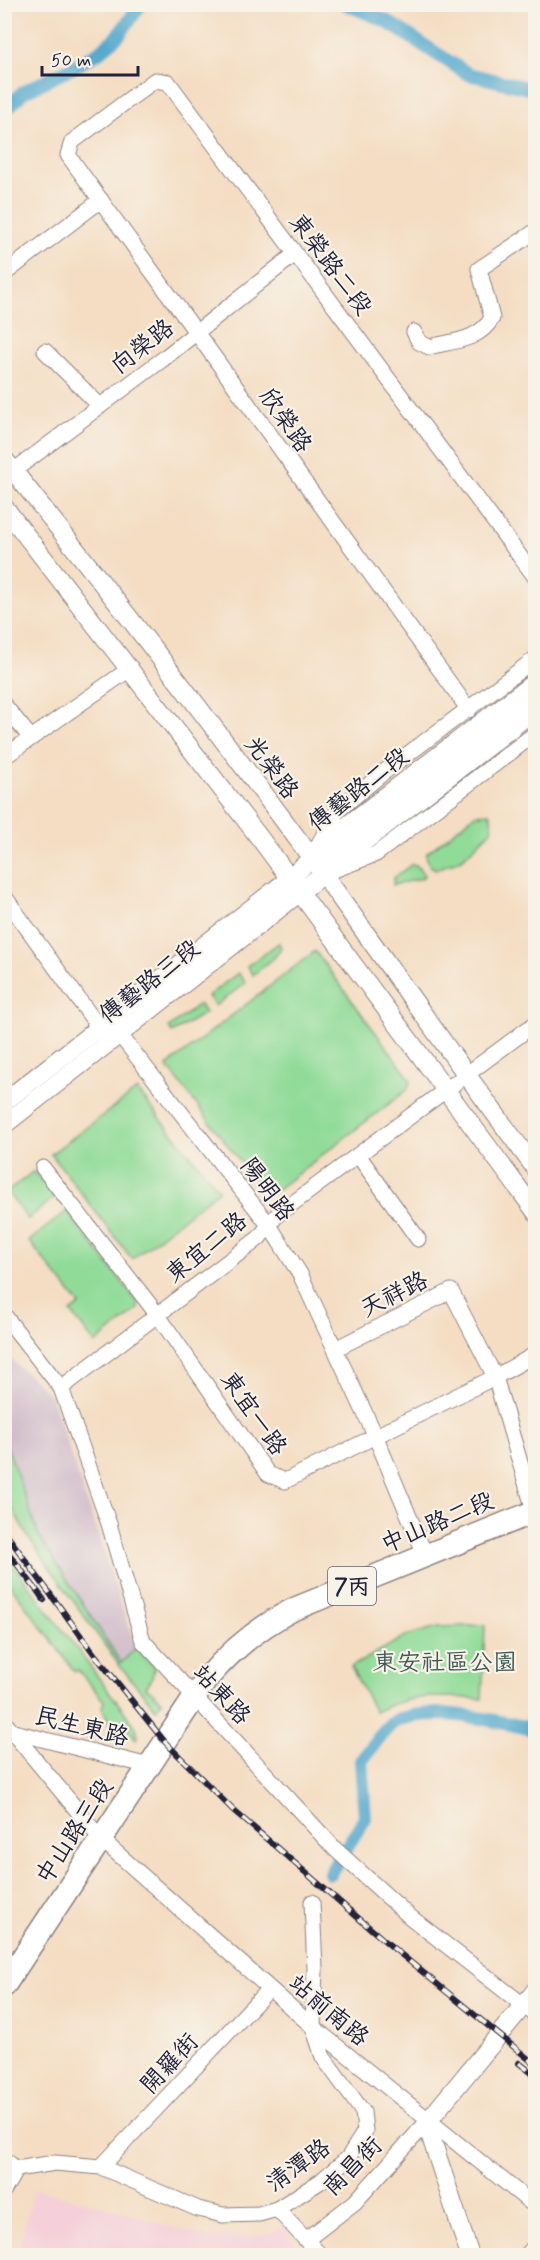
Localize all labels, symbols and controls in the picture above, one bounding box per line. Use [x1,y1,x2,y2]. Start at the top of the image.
scale bar [42,39,138,77]
text: 50 m [51,49,91,73]
street label: 東榮路二段 [281,208,378,322]
street label: 向榮路 [105,313,181,382]
street label: 欣榮路 [251,382,318,459]
street label: 光榮路 [237,730,305,806]
street label: 傳藝路二段 [302,741,416,839]
street label: 傳藝路三段 [93,933,207,1031]
street label: 陽明路 [233,1152,301,1228]
street label: 東宜二路 [160,1206,254,1290]
street label: 天祥路 [356,1265,434,1325]
street label: 東宜一路 [213,1366,293,1462]
street label: 中山路二段 [376,1486,499,1561]
road number: 7丙 [328,1567,376,1605]
park label: 東安社區公園 [373,1648,517,1679]
street label: 站東路 [185,1658,257,1732]
street label: 民生東路 [31,1701,132,1754]
street label: 中山路三段 [30,1773,121,1891]
street label: 站前南路 [281,1968,375,2054]
street label: 開羅街 [134,2027,206,2101]
street label: 南昌街 [317,2131,389,2203]
street label: 清潭路 [261,2133,337,2200]

